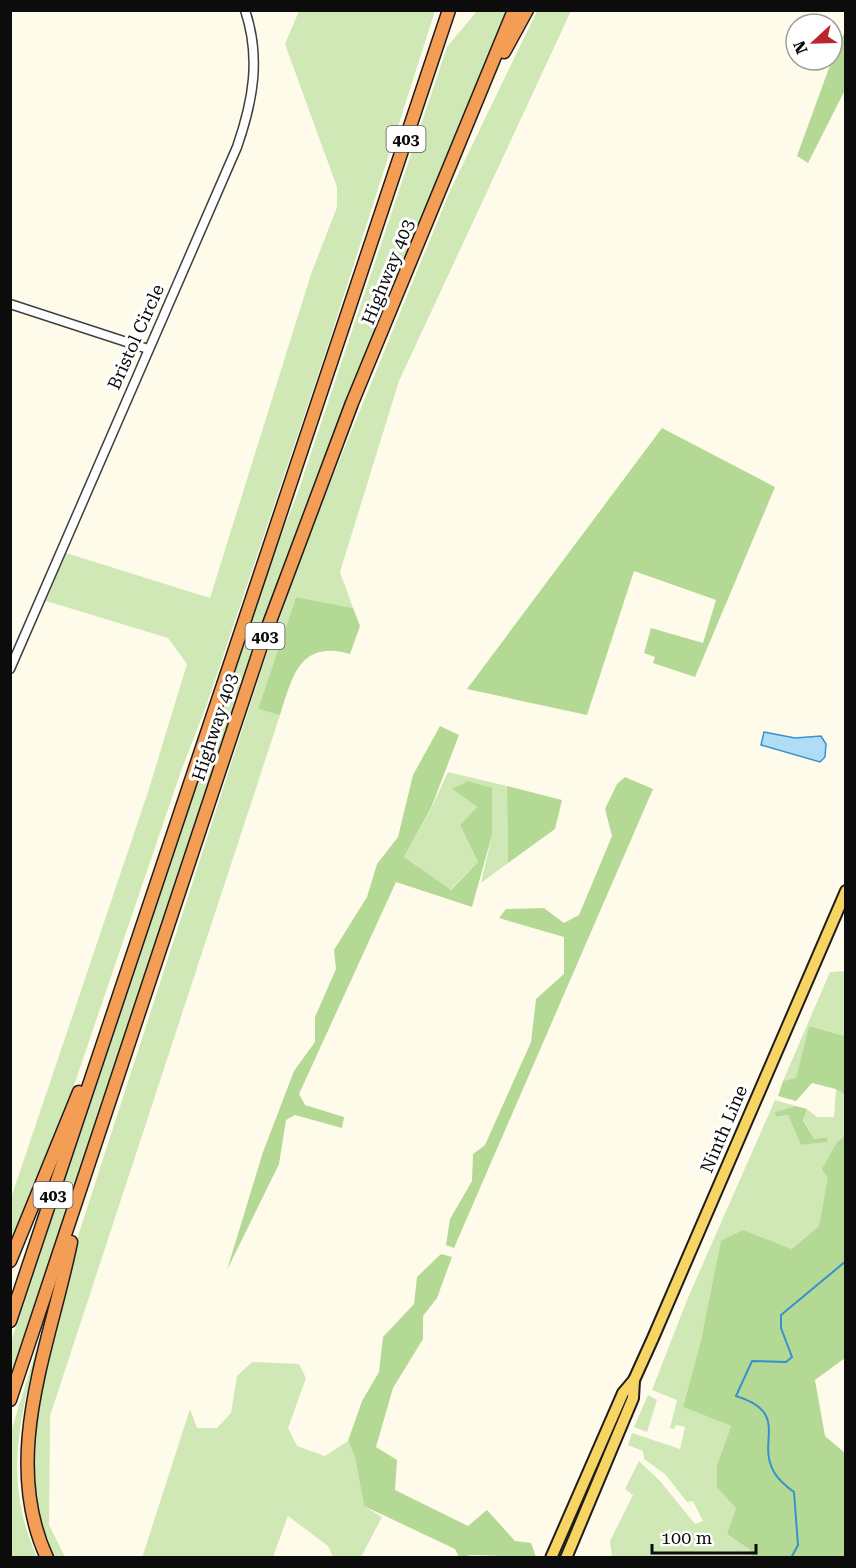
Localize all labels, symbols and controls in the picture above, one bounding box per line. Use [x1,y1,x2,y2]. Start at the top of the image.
north arrow [784,12,844,72]
text: N [789,38,812,57]
road number: 403 [386,126,426,152]
street label: Highway 403 [357,216,418,328]
street label: Bristol Circle [103,281,168,393]
road number: 403 [246,623,284,649]
street label: Highway 403 [187,670,242,783]
street label: Ninth Line [696,1082,751,1176]
road number: 403 [34,1182,72,1208]
scale bar [652,1517,756,1555]
text: 100 m [661,1527,712,1548]

